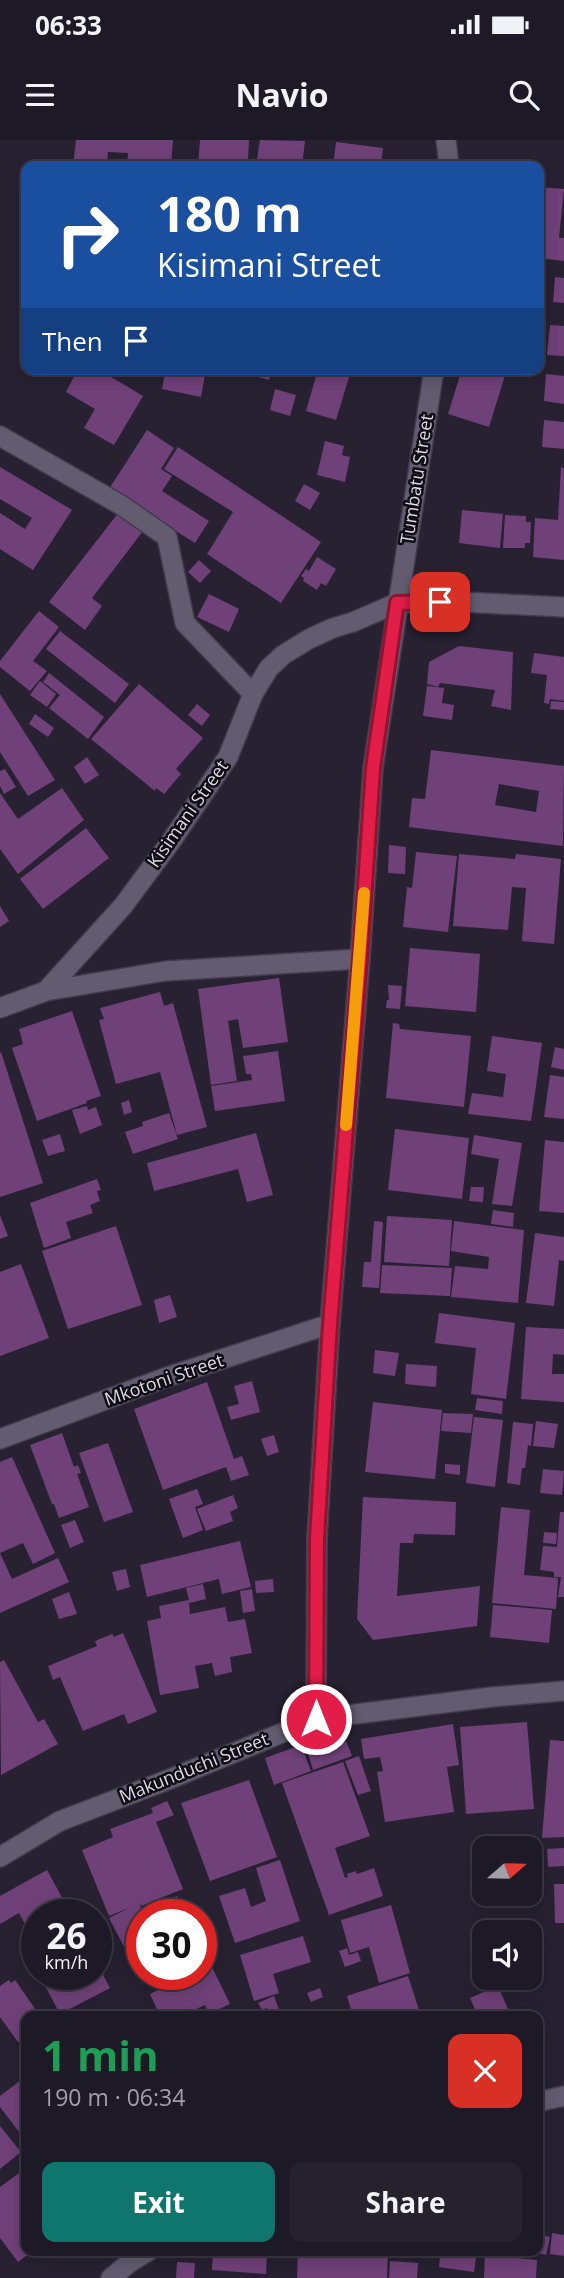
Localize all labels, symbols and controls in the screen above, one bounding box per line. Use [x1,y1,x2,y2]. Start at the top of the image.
text: 06:33 [35,7,102,43]
text: Navio [235,73,329,116]
icon: menu [21,76,59,114]
icon: search [505,76,543,114]
text: 180 m [157,180,302,246]
icon: right [42,189,133,280]
text: Kisimani Street [157,243,381,286]
icon: arrive [117,322,155,360]
text: Then [42,323,103,359]
street label: Tumbatu Street [394,412,438,545]
pin [410,572,470,632]
icon: arrive [421,583,459,621]
street label: Kisimani Street [141,755,233,872]
street label: Mkotoni Street [101,1347,226,1411]
position arrow [279,1682,353,1756]
street label: Makunduchi Street [115,1726,272,1808]
north arrow [472,1836,542,1906]
map controls [472,1836,542,1990]
speed limit sign: 30 [126,1899,217,1990]
text: 26 [46,1912,87,1959]
button: sound [472,1920,542,1990]
text: km/h [45,1950,88,1974]
text: 1 min [42,2026,159,2083]
button: close [448,2034,522,2108]
text: 190 m · 06:34 [42,2081,185,2113]
button: Exit [42,2162,275,2242]
button: Share [289,2162,522,2242]

